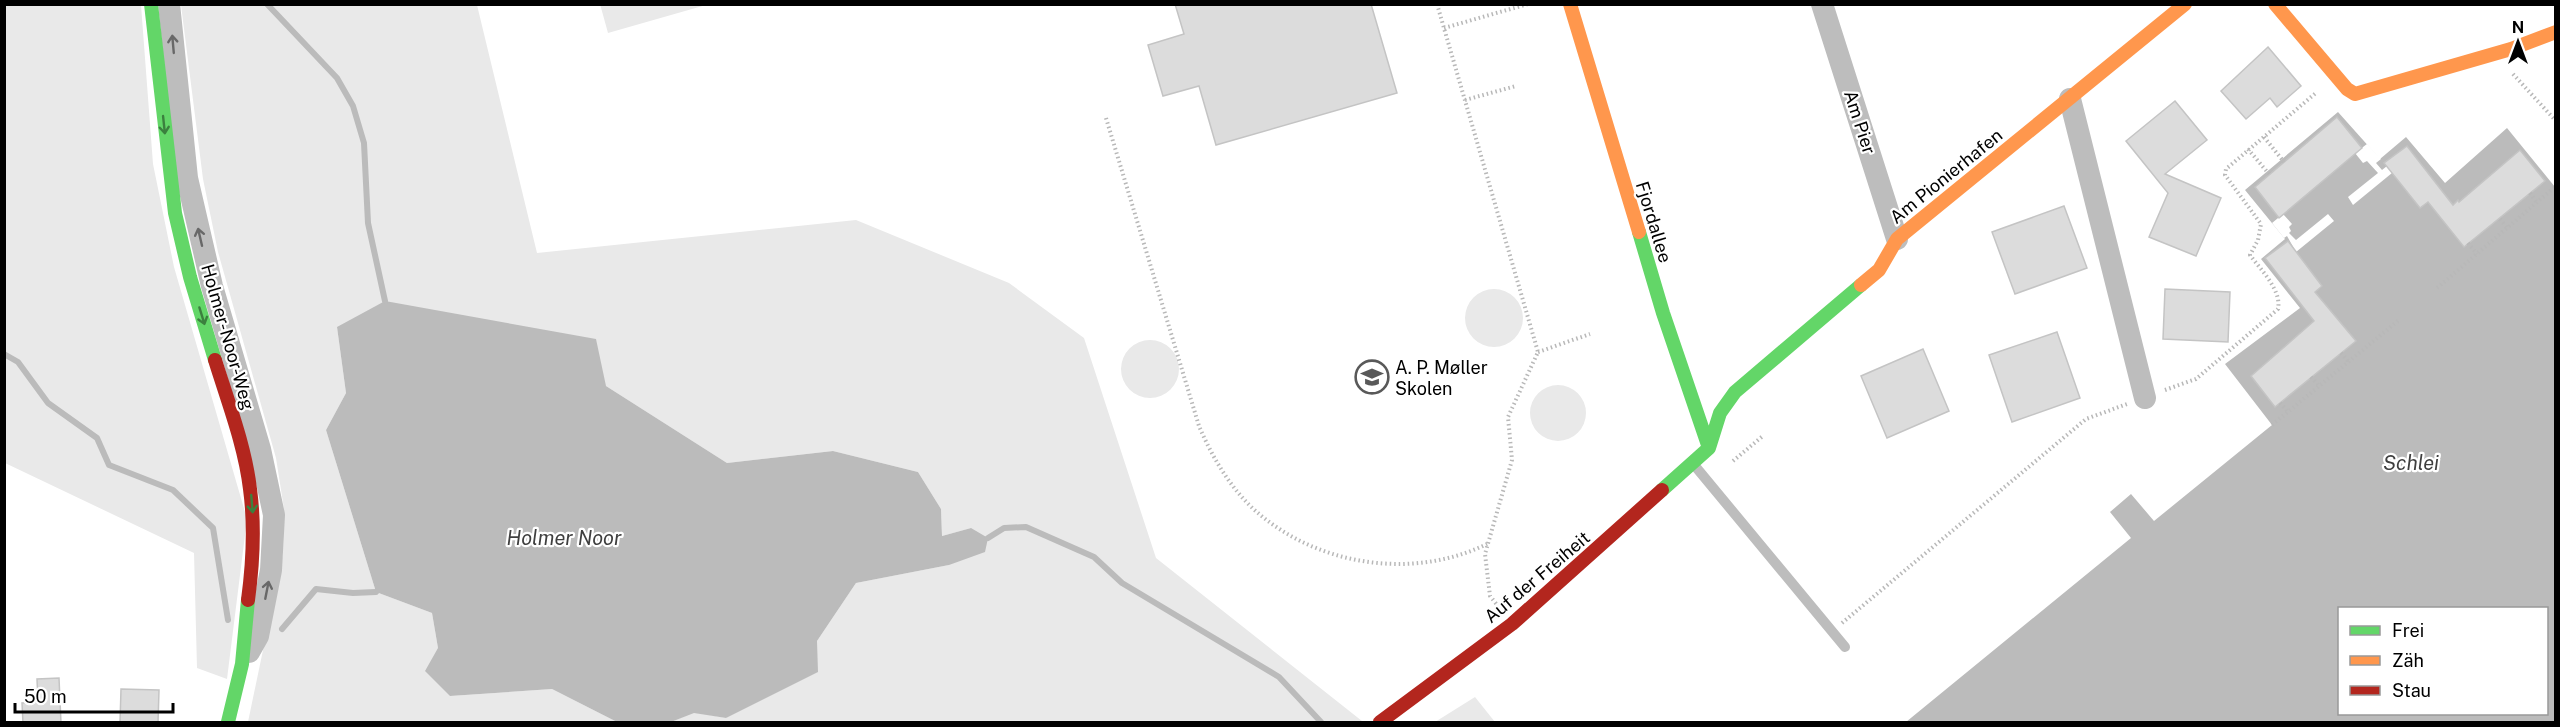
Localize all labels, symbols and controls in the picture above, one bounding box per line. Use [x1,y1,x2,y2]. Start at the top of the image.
north arrow [2488,12,2548,72]
text: N [2512,18,2524,37]
one-way arrow [167,35,178,55]
street label: Am Pier [1840,87,1880,157]
one-way arrow [159,115,170,135]
street label: Am Pionierhafen [1886,124,2006,228]
street label: Fjordallee [1632,179,1676,265]
one-way arrow [194,228,206,247]
street label: Holmer-Noor-Weg [197,262,259,412]
one-way arrow [197,306,208,325]
place label: A. P. Møller Skolen [1395,357,1488,399]
school or university icon: A. P. Møller Skolen [1354,359,1390,395]
water label: Schlei [2383,451,2439,475]
one-way arrow [247,494,258,514]
water label: Holmer Noor [507,526,622,550]
street label: Auf der Freiheit [1480,527,1594,627]
one-way arrow [262,580,273,600]
legend [2338,607,2548,715]
text: Frei [2392,620,2424,641]
text: Zäh [2392,650,2424,671]
scale bar [15,676,172,714]
text: Stau [2392,680,2431,701]
text: 50 m [24,686,67,707]

